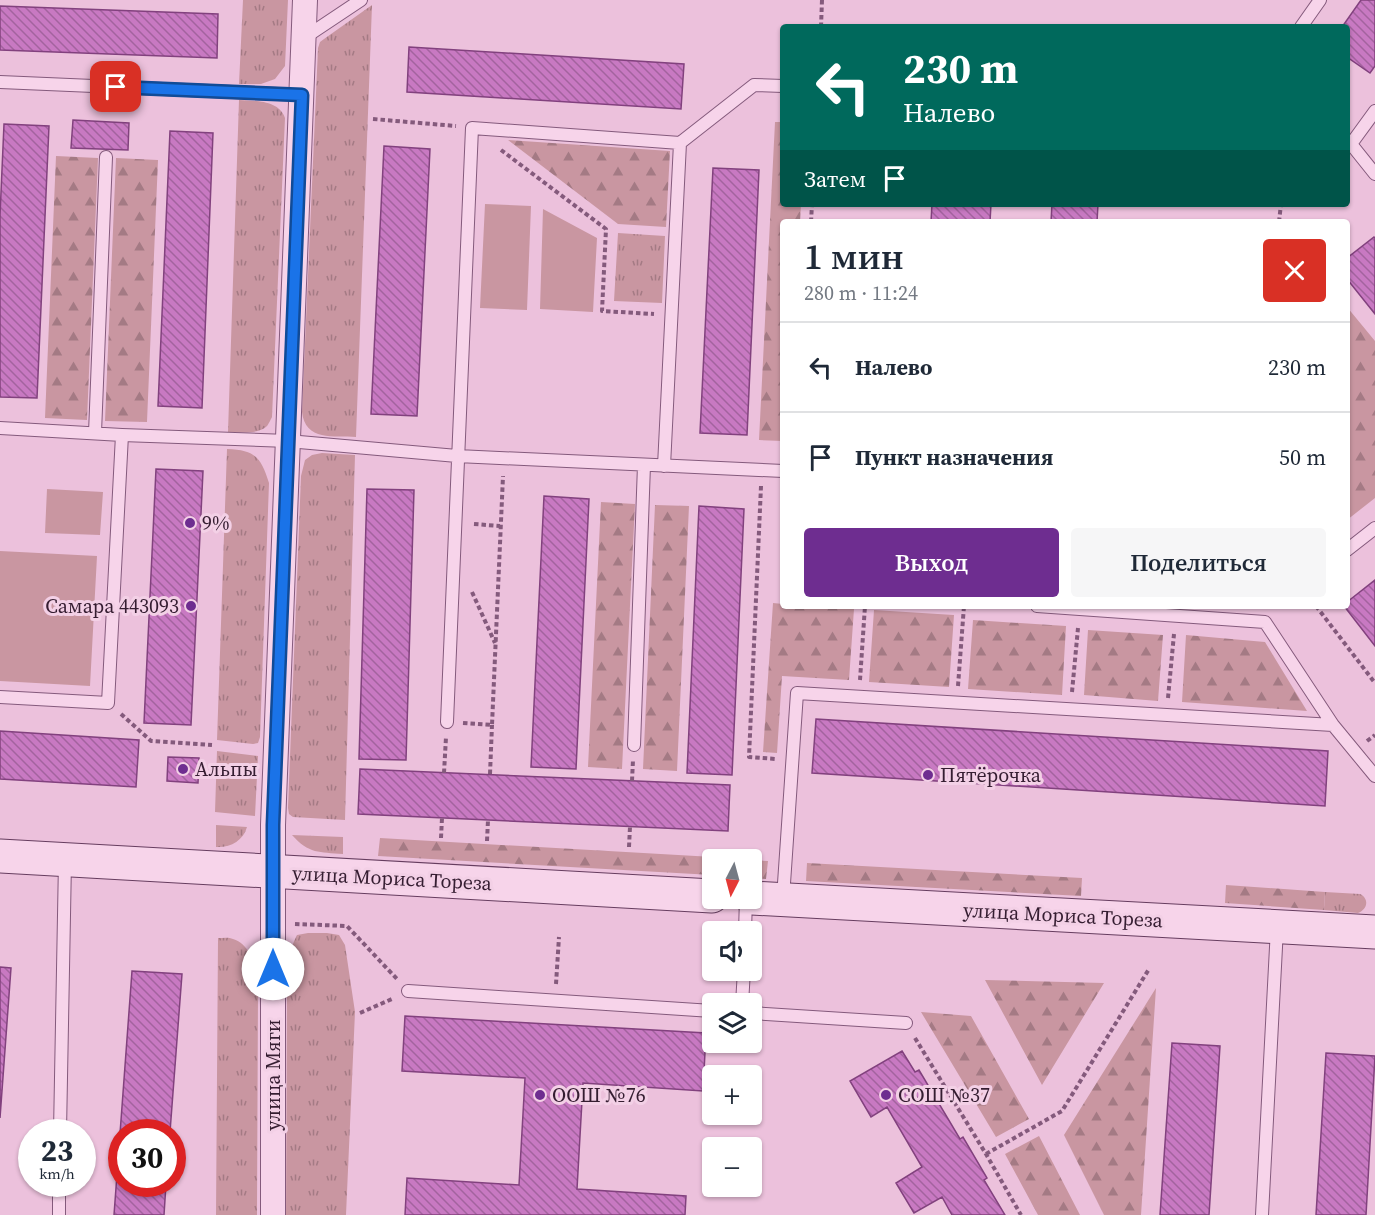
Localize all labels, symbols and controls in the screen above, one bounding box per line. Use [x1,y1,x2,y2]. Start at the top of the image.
text: 230 m [903,39,1018,97]
icon: left [804,48,882,126]
pin [90,61,141,112]
icon: arrive [99,70,132,103]
text: Налево [903,94,995,131]
icon: arrive [878,162,911,195]
text: Затем [804,164,866,194]
text: 1 мин [804,232,904,281]
button: close [1263,239,1326,302]
text: 280 m · 11:24 [804,279,918,307]
icon: left [804,351,837,384]
text: Налево [855,352,932,382]
text: 230 m [1268,352,1326,382]
icon: arrive [804,441,837,474]
text: Пункт назначения [855,442,1053,472]
text: 50 m [1279,442,1326,472]
place label: 9% [202,509,230,537]
marker: 9% [183,516,197,530]
button: Выход [804,528,1059,597]
button: Поделиться [1071,528,1326,597]
place label: Самара 443093 [45,592,179,620]
marker: Самара 443093 [184,599,198,613]
place label: Альпы [195,755,257,783]
place label: Пятёрочка [940,761,1042,789]
marker: Альпы [176,762,190,776]
marker: Пятёрочка [921,768,935,782]
north arrow [702,849,762,909]
map controls [702,849,762,1197]
street label: улица Мориса Тореза [291,859,493,897]
street label: улица Мориса Тореза [962,896,1164,934]
button: sound [702,921,762,981]
position arrow [241,937,305,1001]
button: layers [702,993,762,1053]
street label: улица Мяги [259,1019,287,1131]
button: + [702,1065,762,1125]
place label: ООШ №76 [552,1081,646,1109]
place label: СОШ №37 [898,1081,990,1109]
marker: ООШ №76 [533,1088,547,1102]
marker: СОШ №37 [879,1088,893,1102]
speed limit sign: 30 [108,1119,186,1197]
text: 23 [41,1130,73,1171]
button: − [702,1137,762,1197]
text: km/h [39,1163,75,1184]

